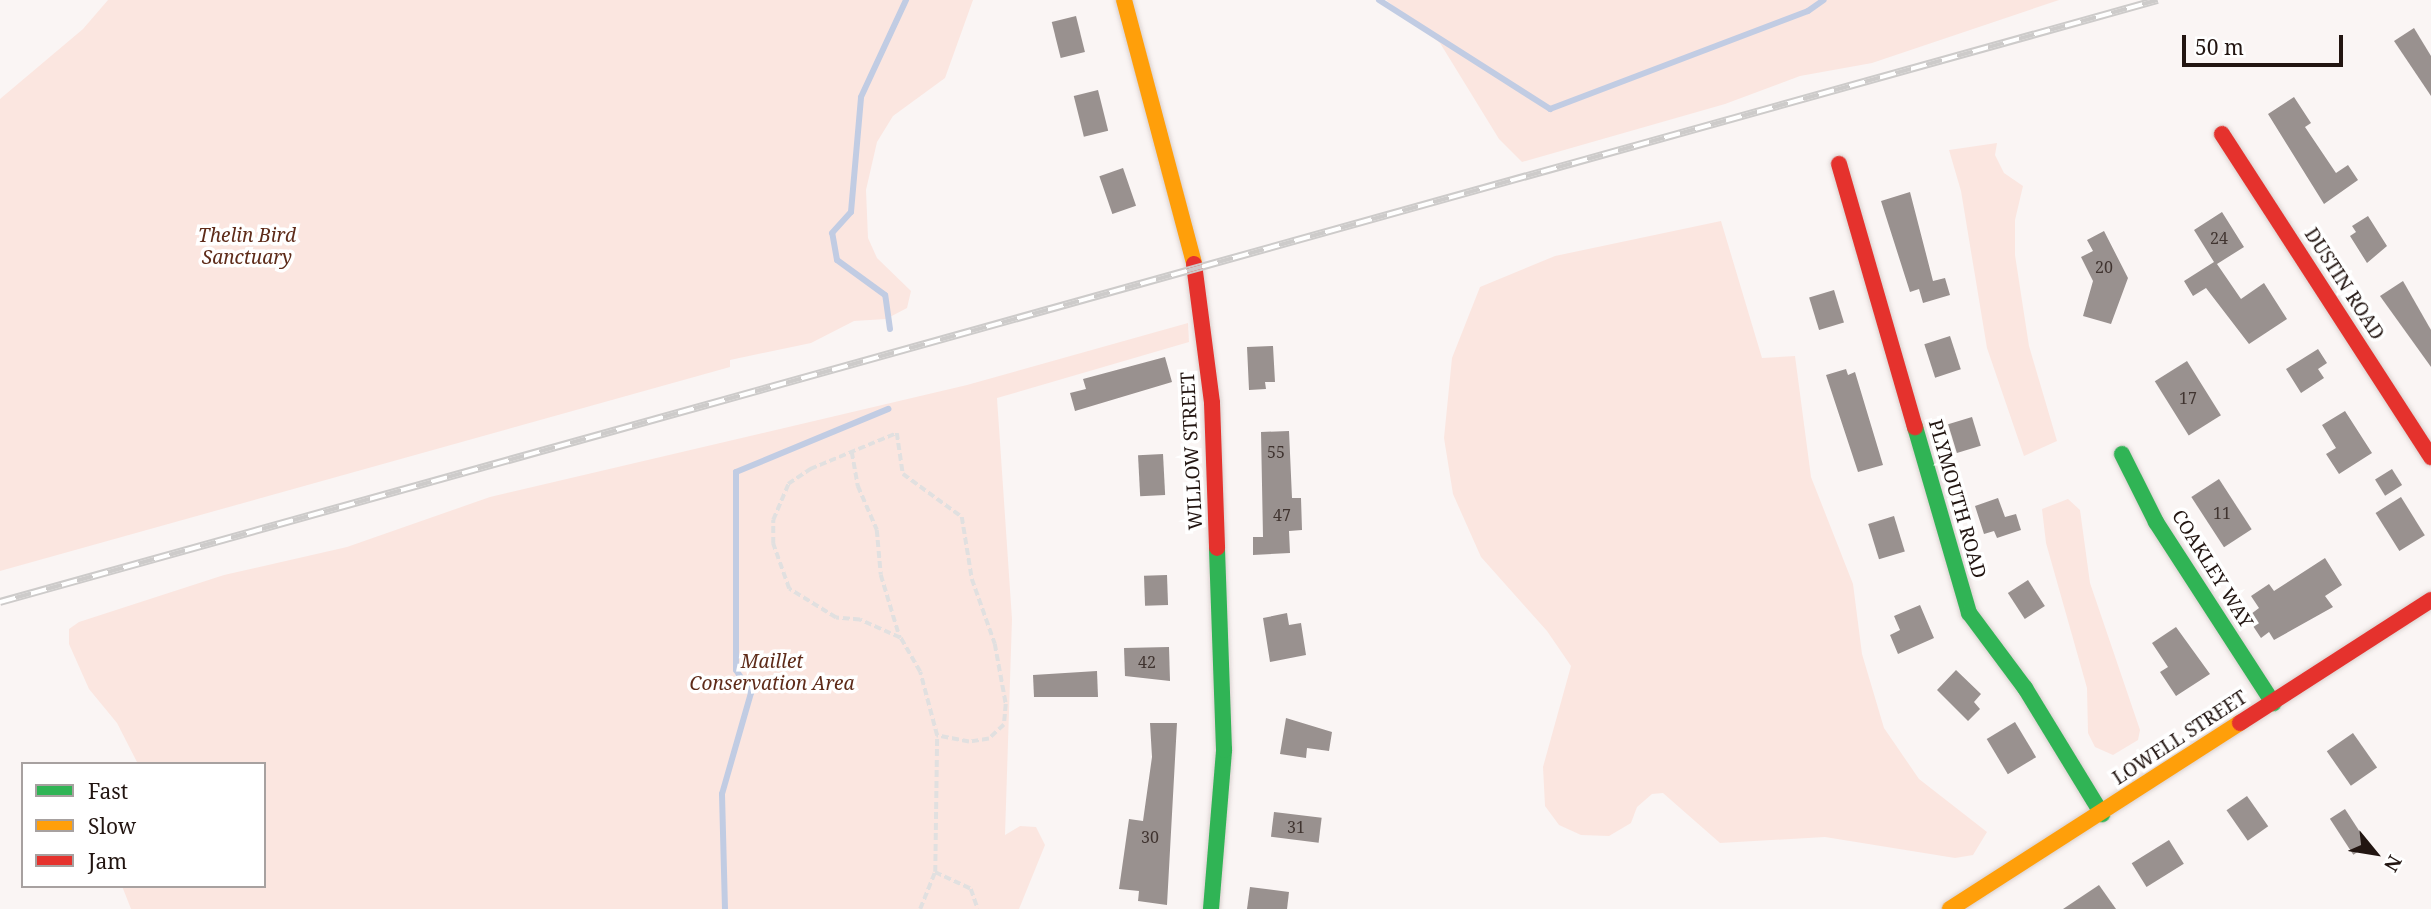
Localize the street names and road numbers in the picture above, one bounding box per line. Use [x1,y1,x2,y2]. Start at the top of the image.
street label: DUSTIN ROAD [2299,224,2389,344]
street label: WILLOW STREET [1176,371,1208,531]
street label: PLYMOUTH ROAD [1923,417,1991,581]
street label: COAKLEY WAY [2167,506,2257,632]
street label: LOWELL STREET [2109,686,2251,790]

